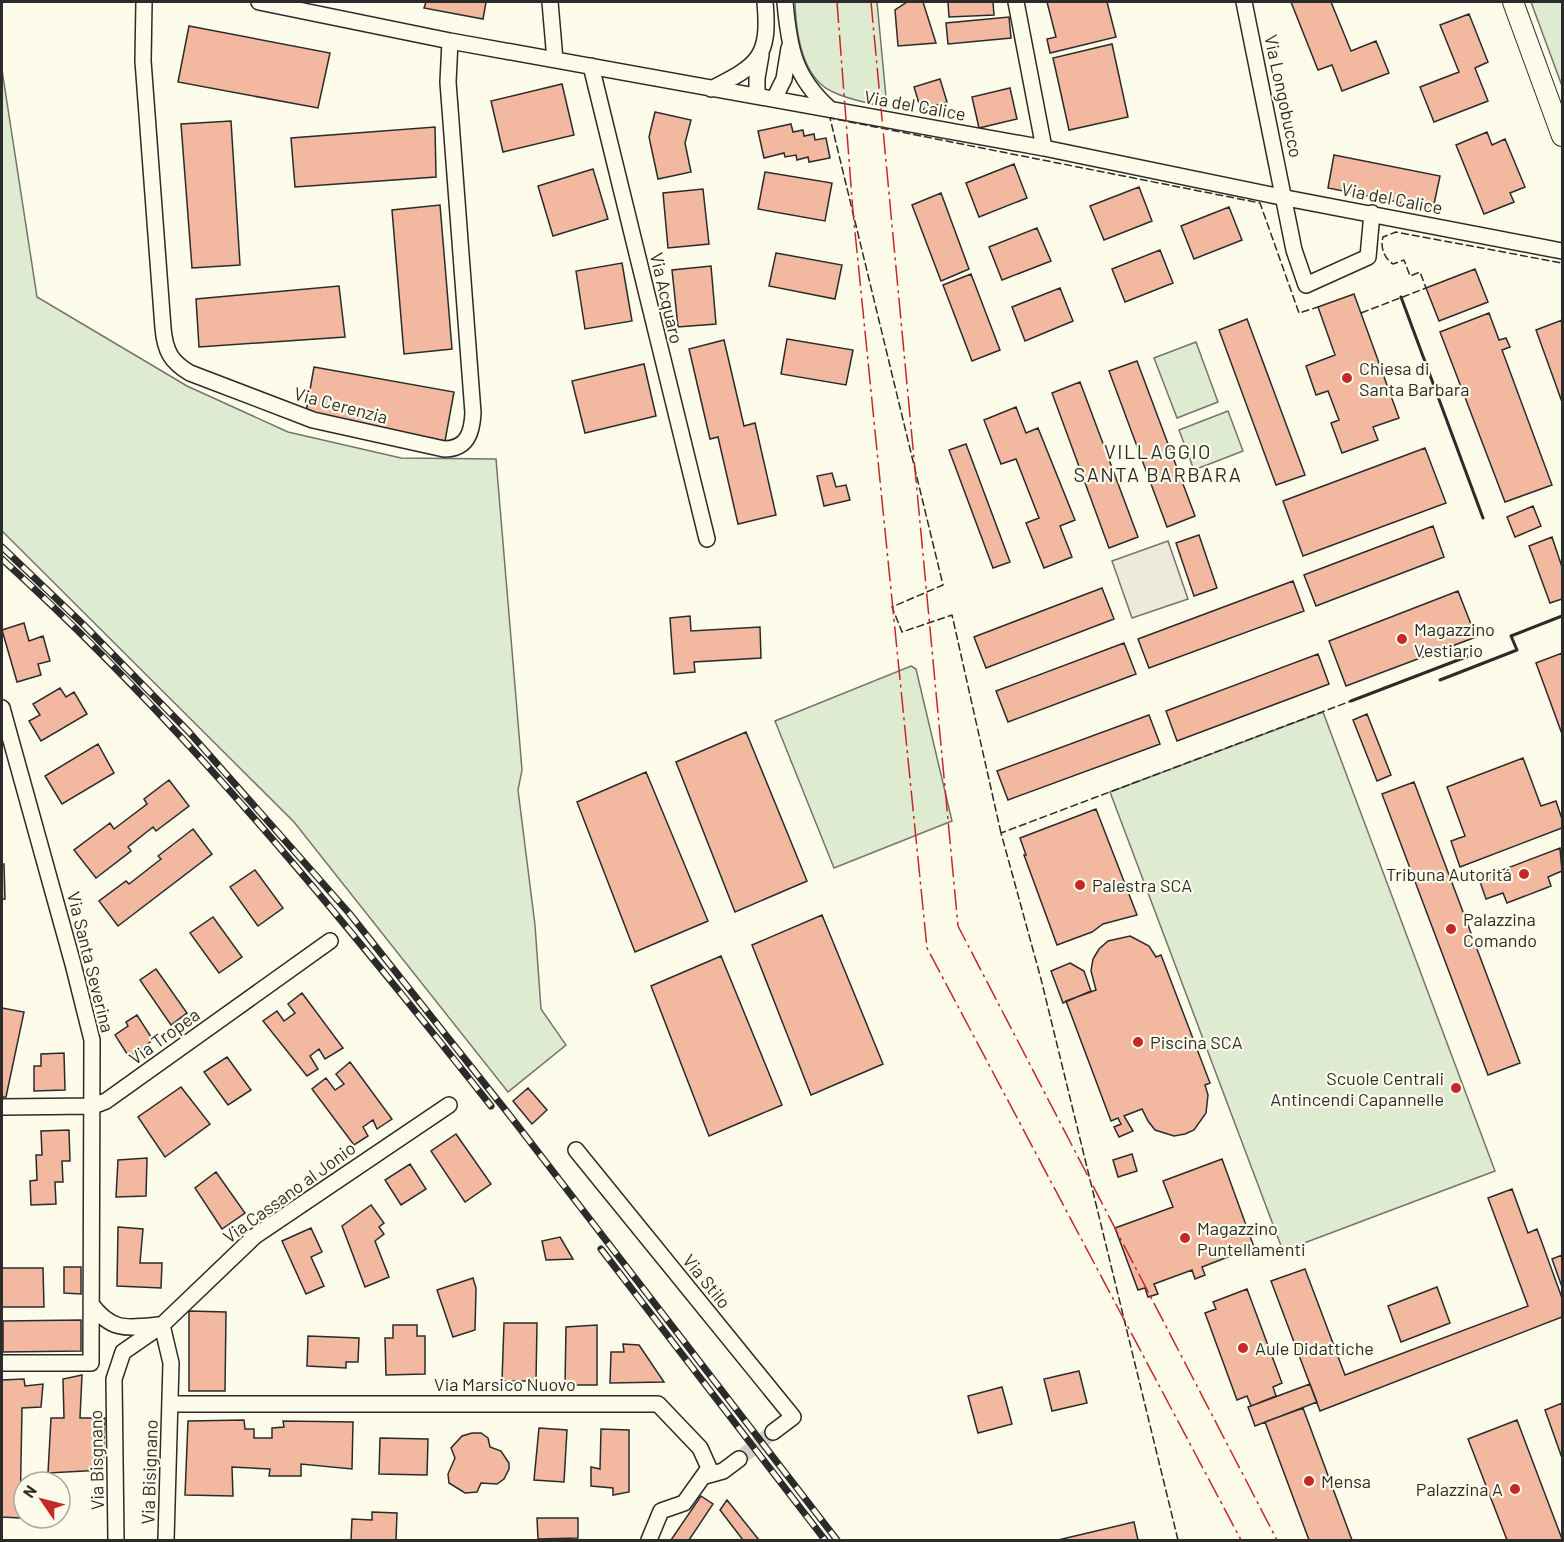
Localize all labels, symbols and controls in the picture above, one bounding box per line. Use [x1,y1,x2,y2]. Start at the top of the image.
street label: Via Longobucco [1260,33,1308,159]
street label: Via del Calice [862,85,968,125]
street label: Via del Calice [1339,177,1445,219]
street label: Via Acquaro [646,250,688,346]
place label: Chiesa di Santa Barbara [1359,357,1469,400]
marker: Chiesa di Santa Barbara [1340,371,1354,385]
street label: Via Cerenzia [292,382,390,428]
district label: VILLAGGIO SANTA BARBARA [1073,439,1243,486]
place label: Magazzino Vestiario [1414,618,1495,661]
marker: Magazzino Vestiario [1395,632,1409,646]
place label: Tribuna Autoritá [1386,863,1512,885]
marker: Tribuna Autoritá [1517,867,1531,881]
place label: Palestra SCA [1092,874,1192,896]
marker: Palestra SCA [1073,878,1087,892]
street label: Via Santa Severina [63,889,119,1035]
place label: Palazzina Comando [1463,908,1537,951]
marker: Palazzina Comando [1444,922,1458,936]
street label: Via Tropea [124,1003,204,1069]
place label: Piscina SCA [1150,1031,1243,1053]
marker: Piscina SCA [1131,1035,1145,1049]
place label: Scuole Centrali Antincendi Capannelle [1270,1067,1444,1110]
marker: Scuole Centrali Antincendi Capannelle [1449,1081,1463,1095]
street label: Via Cassano al Jonio [218,1137,360,1247]
place label: Magazzino Puntellamenti [1197,1217,1306,1260]
marker: Magazzino Puntellamenti [1178,1231,1192,1245]
street label: Via Stilo [678,1249,736,1313]
place label: Aule Didattiche [1255,1337,1374,1359]
marker: Aule Didattiche [1236,1341,1250,1355]
street label: Via Marsico Nuovo [434,1373,576,1395]
street label: Via Bisgnano [84,1410,108,1510]
street label: Via Bisignano [136,1419,162,1525]
north arrow [12,1470,72,1530]
place label: Mensa [1321,1470,1371,1492]
marker: Mensa [1302,1474,1316,1488]
place label: Palazzina A [1416,1478,1503,1500]
text: N [18,1481,40,1501]
marker: Palazzina A [1508,1482,1522,1496]

